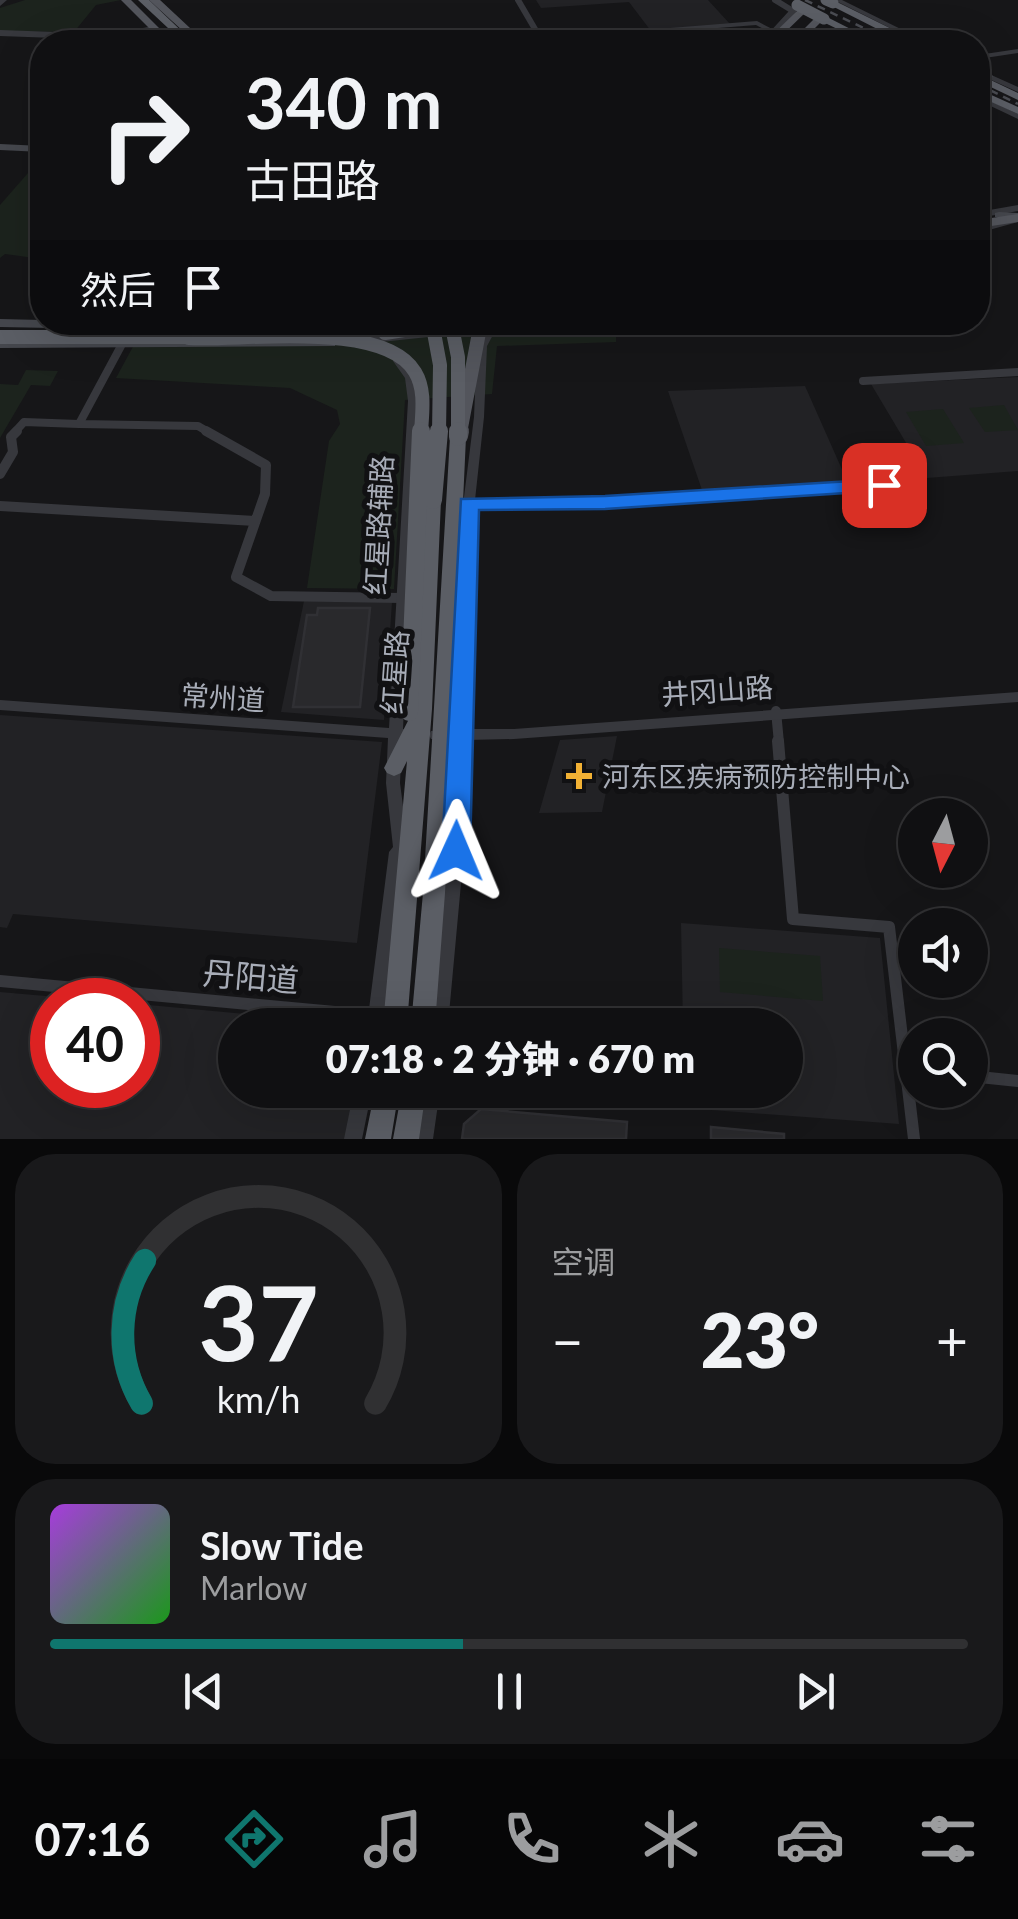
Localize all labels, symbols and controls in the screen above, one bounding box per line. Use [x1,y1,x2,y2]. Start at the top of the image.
text: 340 m [245,60,442,144]
icon: right [80,70,210,200]
text: 古田路 [245,153,380,207]
icon: arrive [176,260,231,315]
text: 然后 [80,266,156,312]
pin [842,443,927,528]
street label: 红星路辅路 [357,454,399,596]
icon: arrive [857,458,912,513]
street label: 红星路 [374,629,414,715]
street label: 井冈山路 [660,669,774,711]
street label: 常州道 [180,677,266,717]
place label: 河东区疾病预防控制中心 [602,759,910,793]
marker: 河东区疾病预防控制中心 [566,763,592,789]
north arrow [898,798,988,888]
map controls [898,798,988,1108]
position arrow [404,799,508,903]
button: sound [898,908,988,998]
street label: 丹阳道 [201,952,301,1000]
speed limit sign: 40 [30,978,160,1108]
button: search [898,1018,988,1108]
text: 07:18 · 2 分钟 · 670 m [326,1035,695,1081]
text: 空调 [552,1242,616,1281]
text: 37 [198,1258,319,1383]
text: 23° [701,1294,819,1384]
text: − [552,1307,583,1373]
text: + [936,1307,968,1373]
text: km/h [216,1378,300,1421]
text: Slow Tide [200,1522,363,1568]
text: Marlow [200,1568,307,1607]
icon: previous [176,1664,231,1719]
icon: pause [482,1664,537,1719]
icon: next [788,1664,843,1719]
icon: directions [219,1804,289,1874]
icon: music [358,1804,428,1874]
icon: phone [497,1804,567,1874]
icon: climate [636,1804,706,1874]
icon: car [775,1804,845,1874]
icon: filters [913,1804,983,1874]
text: 07:16 [34,1812,150,1866]

